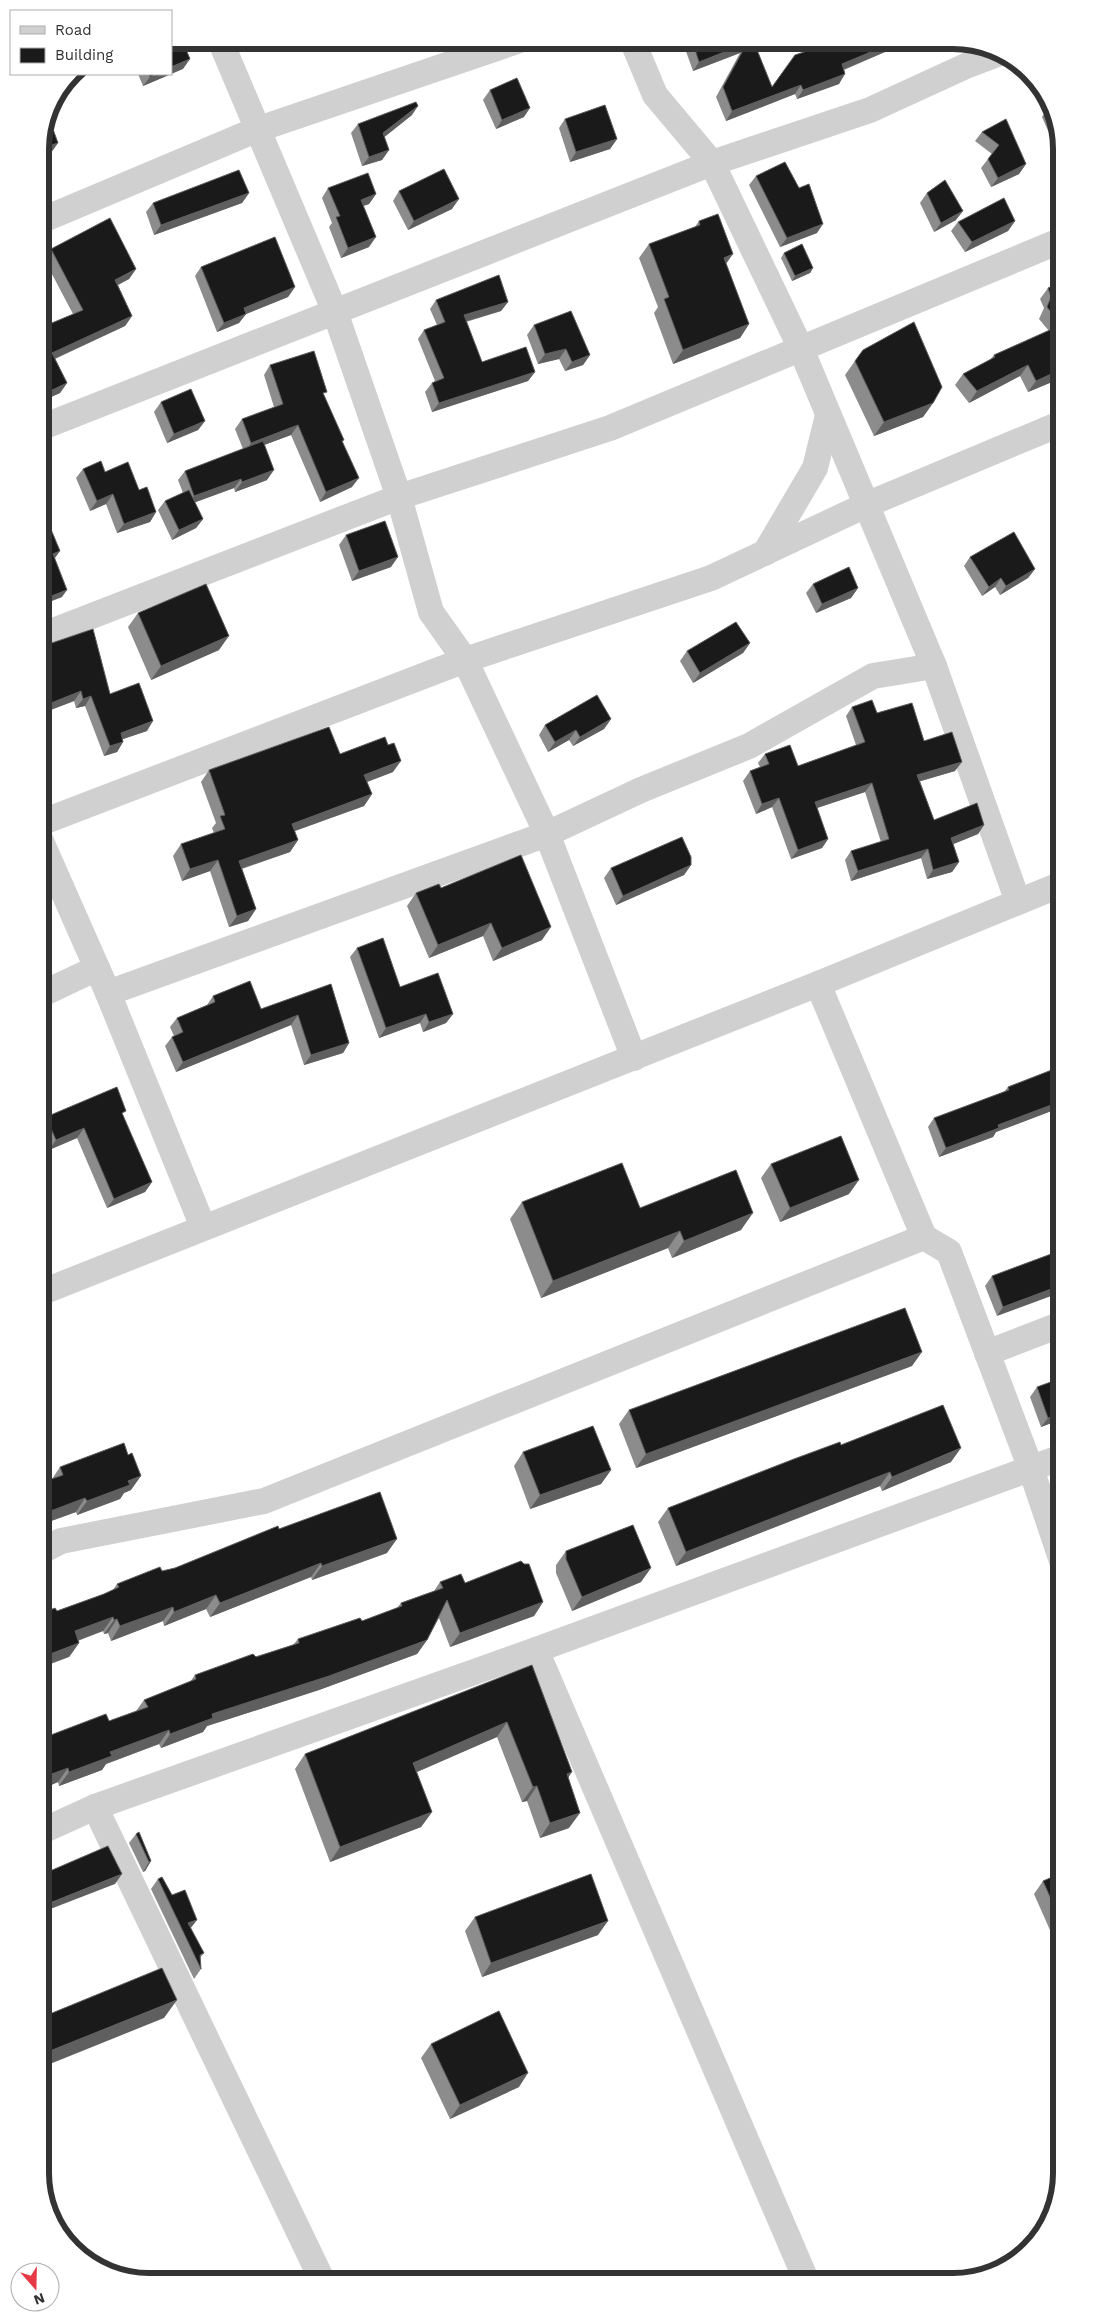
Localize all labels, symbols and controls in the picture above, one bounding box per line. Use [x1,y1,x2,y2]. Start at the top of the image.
legend [10,10,172,75]
text: Road [55,21,92,39]
text: Building [55,46,113,64]
north arrow [10,2262,60,2312]
text: N [32,2290,47,2309]

